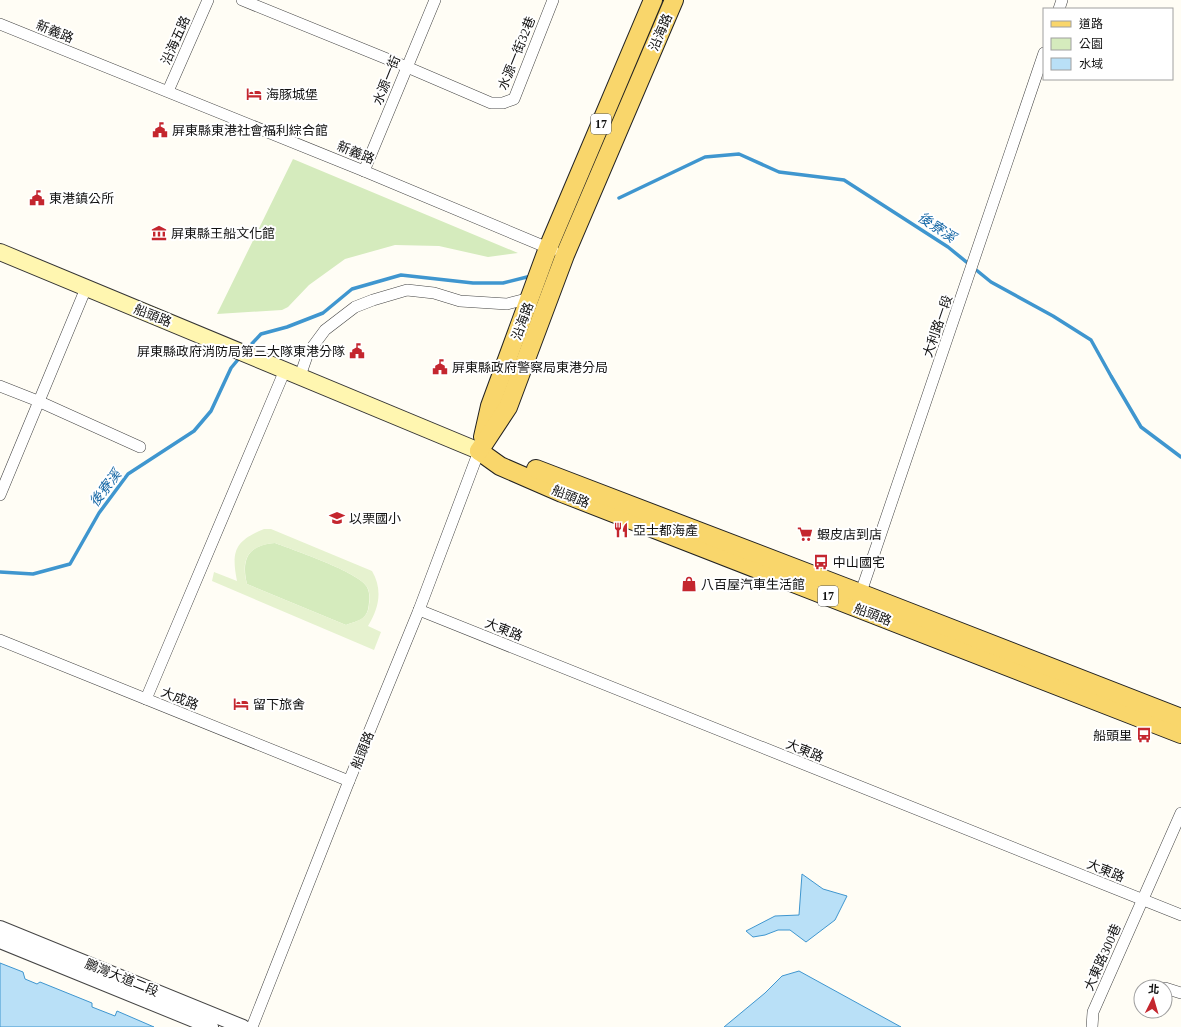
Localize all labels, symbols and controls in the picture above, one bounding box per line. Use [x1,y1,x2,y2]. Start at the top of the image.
legend [1043,8,1173,80]
street label: 沿海路 [646,11,675,53]
street label: 沿海五路 [158,13,193,67]
street label: 水源一街32巷 [495,14,538,92]
street label: 新義路 [34,17,76,46]
text: 道路 [1079,17,1103,31]
text: 公園 [1079,37,1103,51]
street label: 水源一街 [370,53,403,107]
text: 水域 [1079,57,1103,71]
hotel icon: 海豚城堡 [245,85,263,103]
place label: 海豚城堡 [266,87,318,102]
road number: 17 [591,114,611,134]
public building icon: 屏東縣東港社會福利綜合館 [151,121,169,139]
place label: 屏東縣東港社會福利綜合館 [172,123,328,138]
street label: 新義路 [335,138,377,167]
public building icon: 東港鎮公所 [28,189,46,207]
place label: 東港鎮公所 [49,191,114,206]
water label: 後寮溪 [915,209,960,246]
museum icon: 屏東縣王船文化館 [150,224,168,242]
place label: 屏東縣王船文化館 [171,226,275,241]
street label: 大利路一段 [920,293,955,359]
street label: 沿海路 [509,300,536,342]
street label: 船頭路 [132,301,174,330]
public building icon: 屏東縣政府消防局第三大隊東港分隊 [348,342,366,360]
place label: 屏東縣政府消防局第三大隊東港分隊 [137,344,345,359]
public building icon: 屏東縣政府警察局東港分局 [431,358,449,376]
place label: 屏東縣政府警察局東港分局 [452,360,608,375]
water label: 後寮溪 [87,465,125,510]
street label: 船頭路 [550,482,592,511]
school or university icon: 以栗國小 [328,509,346,527]
place label: 以栗國小 [349,511,401,526]
restaurant icon: 亞士都海產 [612,521,630,539]
place label: 亞士都海產 [633,523,698,538]
supermarket icon: 蝦皮店到店 [796,525,814,543]
place label: 蝦皮店到店 [817,527,882,542]
bus stop icon: 中山國宅 [812,553,830,571]
place label: 中山國宅 [833,555,885,570]
shop icon: 八百屋汽車生活館 [680,575,698,593]
place label: 八百屋汽車生活館 [701,577,805,592]
road number: 17 [818,586,838,606]
street label: 船頭路 [852,600,894,628]
street label: 大東路 [483,615,525,644]
street label: 大成路 [159,684,201,713]
hotel icon: 留下旅舍 [232,695,250,713]
place label: 留下旅舍 [253,697,305,712]
bus stop icon: 船頭里 [1135,726,1153,744]
place label: 船頭里 [1093,728,1132,743]
street label: 船頭路 [348,729,377,771]
street label: 大東路 [784,736,826,765]
street label: 大東路 [1085,856,1127,885]
street label: 大東路300巷 [1081,921,1124,993]
street label: 鵬灣大道二段 [83,956,161,999]
north arrow [1133,979,1173,1019]
text: 北 [1148,983,1160,995]

